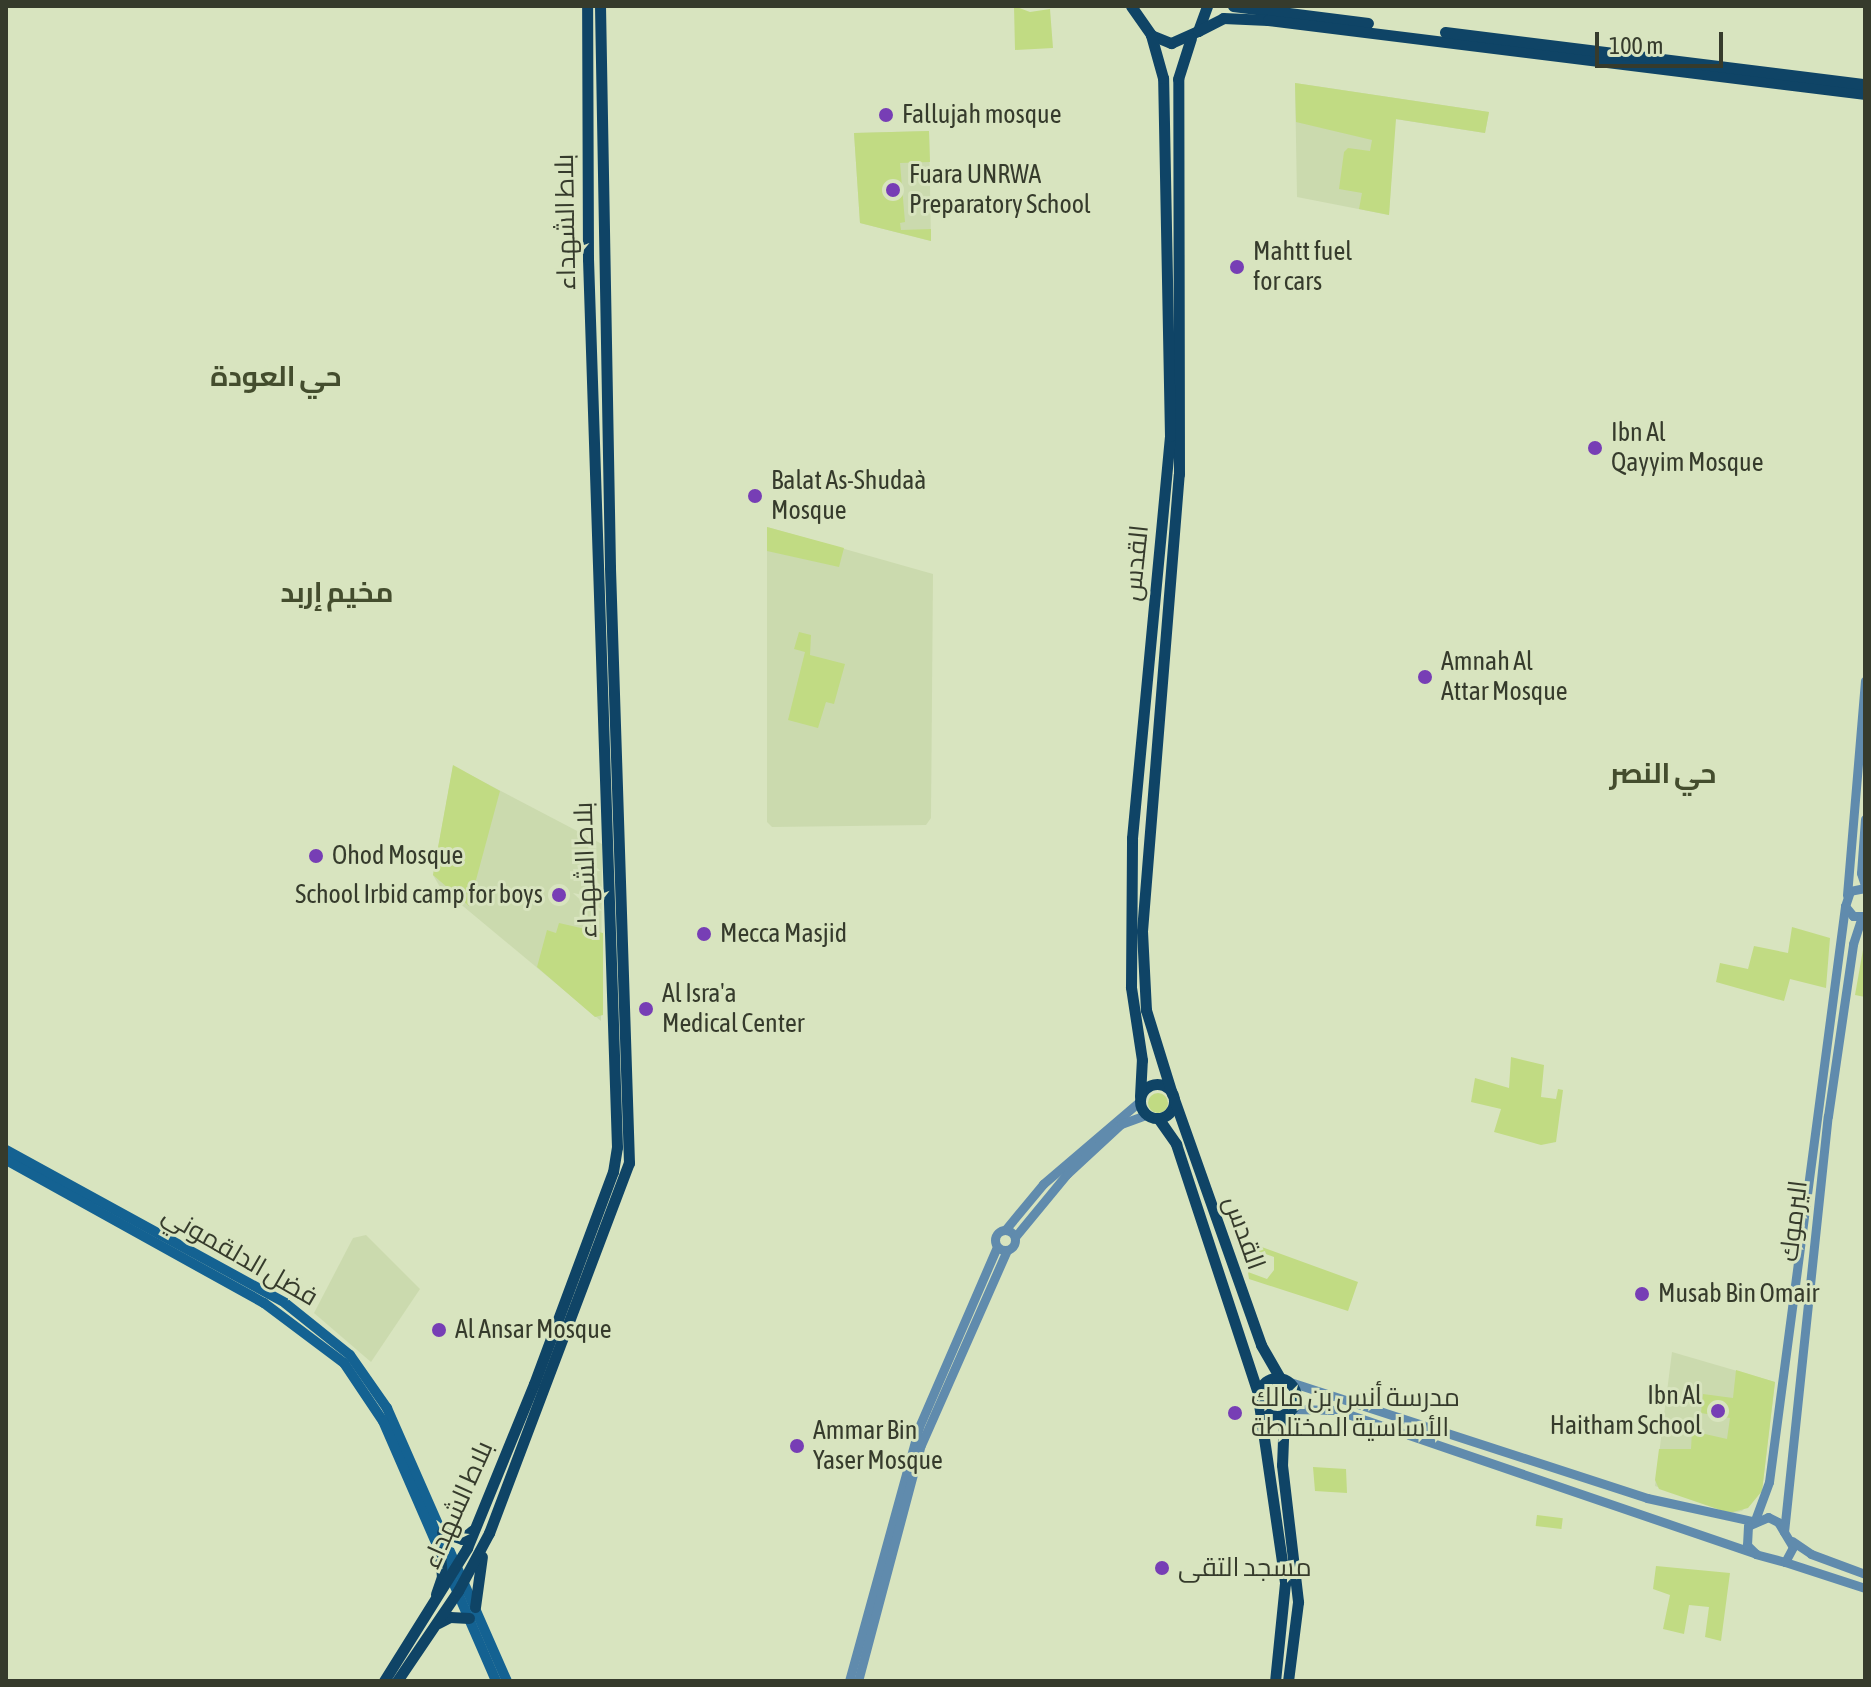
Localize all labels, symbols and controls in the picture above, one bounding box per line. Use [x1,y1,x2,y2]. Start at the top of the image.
scale bar [1599,16,1727,66]
text: 100 m [1609,32,1663,59]
place label: Fallujah mosque [902,99,1061,131]
marker: Fallujah mosque [877,106,895,124]
street label: بلاط الشهداء [549,153,583,291]
place label: Fuara UNRWA Preparatory School [909,159,1091,220]
marker: Fuara UNRWA Preparatory School [884,181,902,199]
place label: Mahtt fuel for cars [1253,236,1352,298]
marker: Mahtt fuel for cars [1228,258,1246,276]
district label: حي العودة [210,359,342,393]
place label: Ibn Al Qayyim Mosque [1611,417,1763,478]
marker: Ibn Al Qayyim Mosque [1586,439,1604,457]
place label: Balat As-Shudaà Mosque [771,465,926,526]
marker: Balat As-Shudaà Mosque [746,487,764,505]
street label: القدس [1117,524,1155,602]
district label: مخيم إربد [280,575,394,609]
place label: Amnah Al Attar Mosque [1441,646,1568,708]
marker: Amnah Al Attar Mosque [1416,668,1434,686]
district label: حي النصر [1610,756,1716,790]
street label: بلاط الشهداء [568,801,604,939]
place label: Ohod Mosque [332,840,463,872]
marker: Ohod Mosque [307,847,325,865]
place label: School Irbid camp for boys [295,879,543,911]
marker: School Irbid camp for boys [550,886,568,904]
place label: Mecca Masjid [720,918,847,950]
marker: Mecca Masjid [695,925,713,943]
place label: Al Isra'a Medical Center [662,978,804,1040]
marker: Al Isra'a Medical Center [637,1000,655,1018]
street label: اليرموك [1774,1179,1814,1263]
street label: القدس [1216,1192,1272,1274]
street label: فضل الدلقموني [157,1199,323,1313]
place label: Musab Bin Omair [1658,1278,1819,1310]
marker: Musab Bin Omair [1633,1285,1651,1303]
place label: Al Ansar Mosque [455,1314,612,1346]
marker: Al Ansar Mosque [430,1321,448,1339]
place label: Ibn Al Haitham School [1550,1380,1702,1442]
place label: مدرسة أنس بن مالك الأساسية المختلطة [1251,1382,1460,1444]
marker: Ibn Al Haitham School [1709,1402,1727,1420]
marker: مدرسة أنس بن مالك الأساسية المختلطة [1226,1404,1244,1422]
place label: Ammar Bin Yaser Mosque [813,1415,943,1476]
street label: بلاط الشهداء [416,1436,500,1574]
marker: Ammar Bin Yaser Mosque [788,1437,806,1455]
place label: مسجد التقى [1178,1552,1312,1584]
marker: مسجد التقى [1153,1559,1171,1577]

